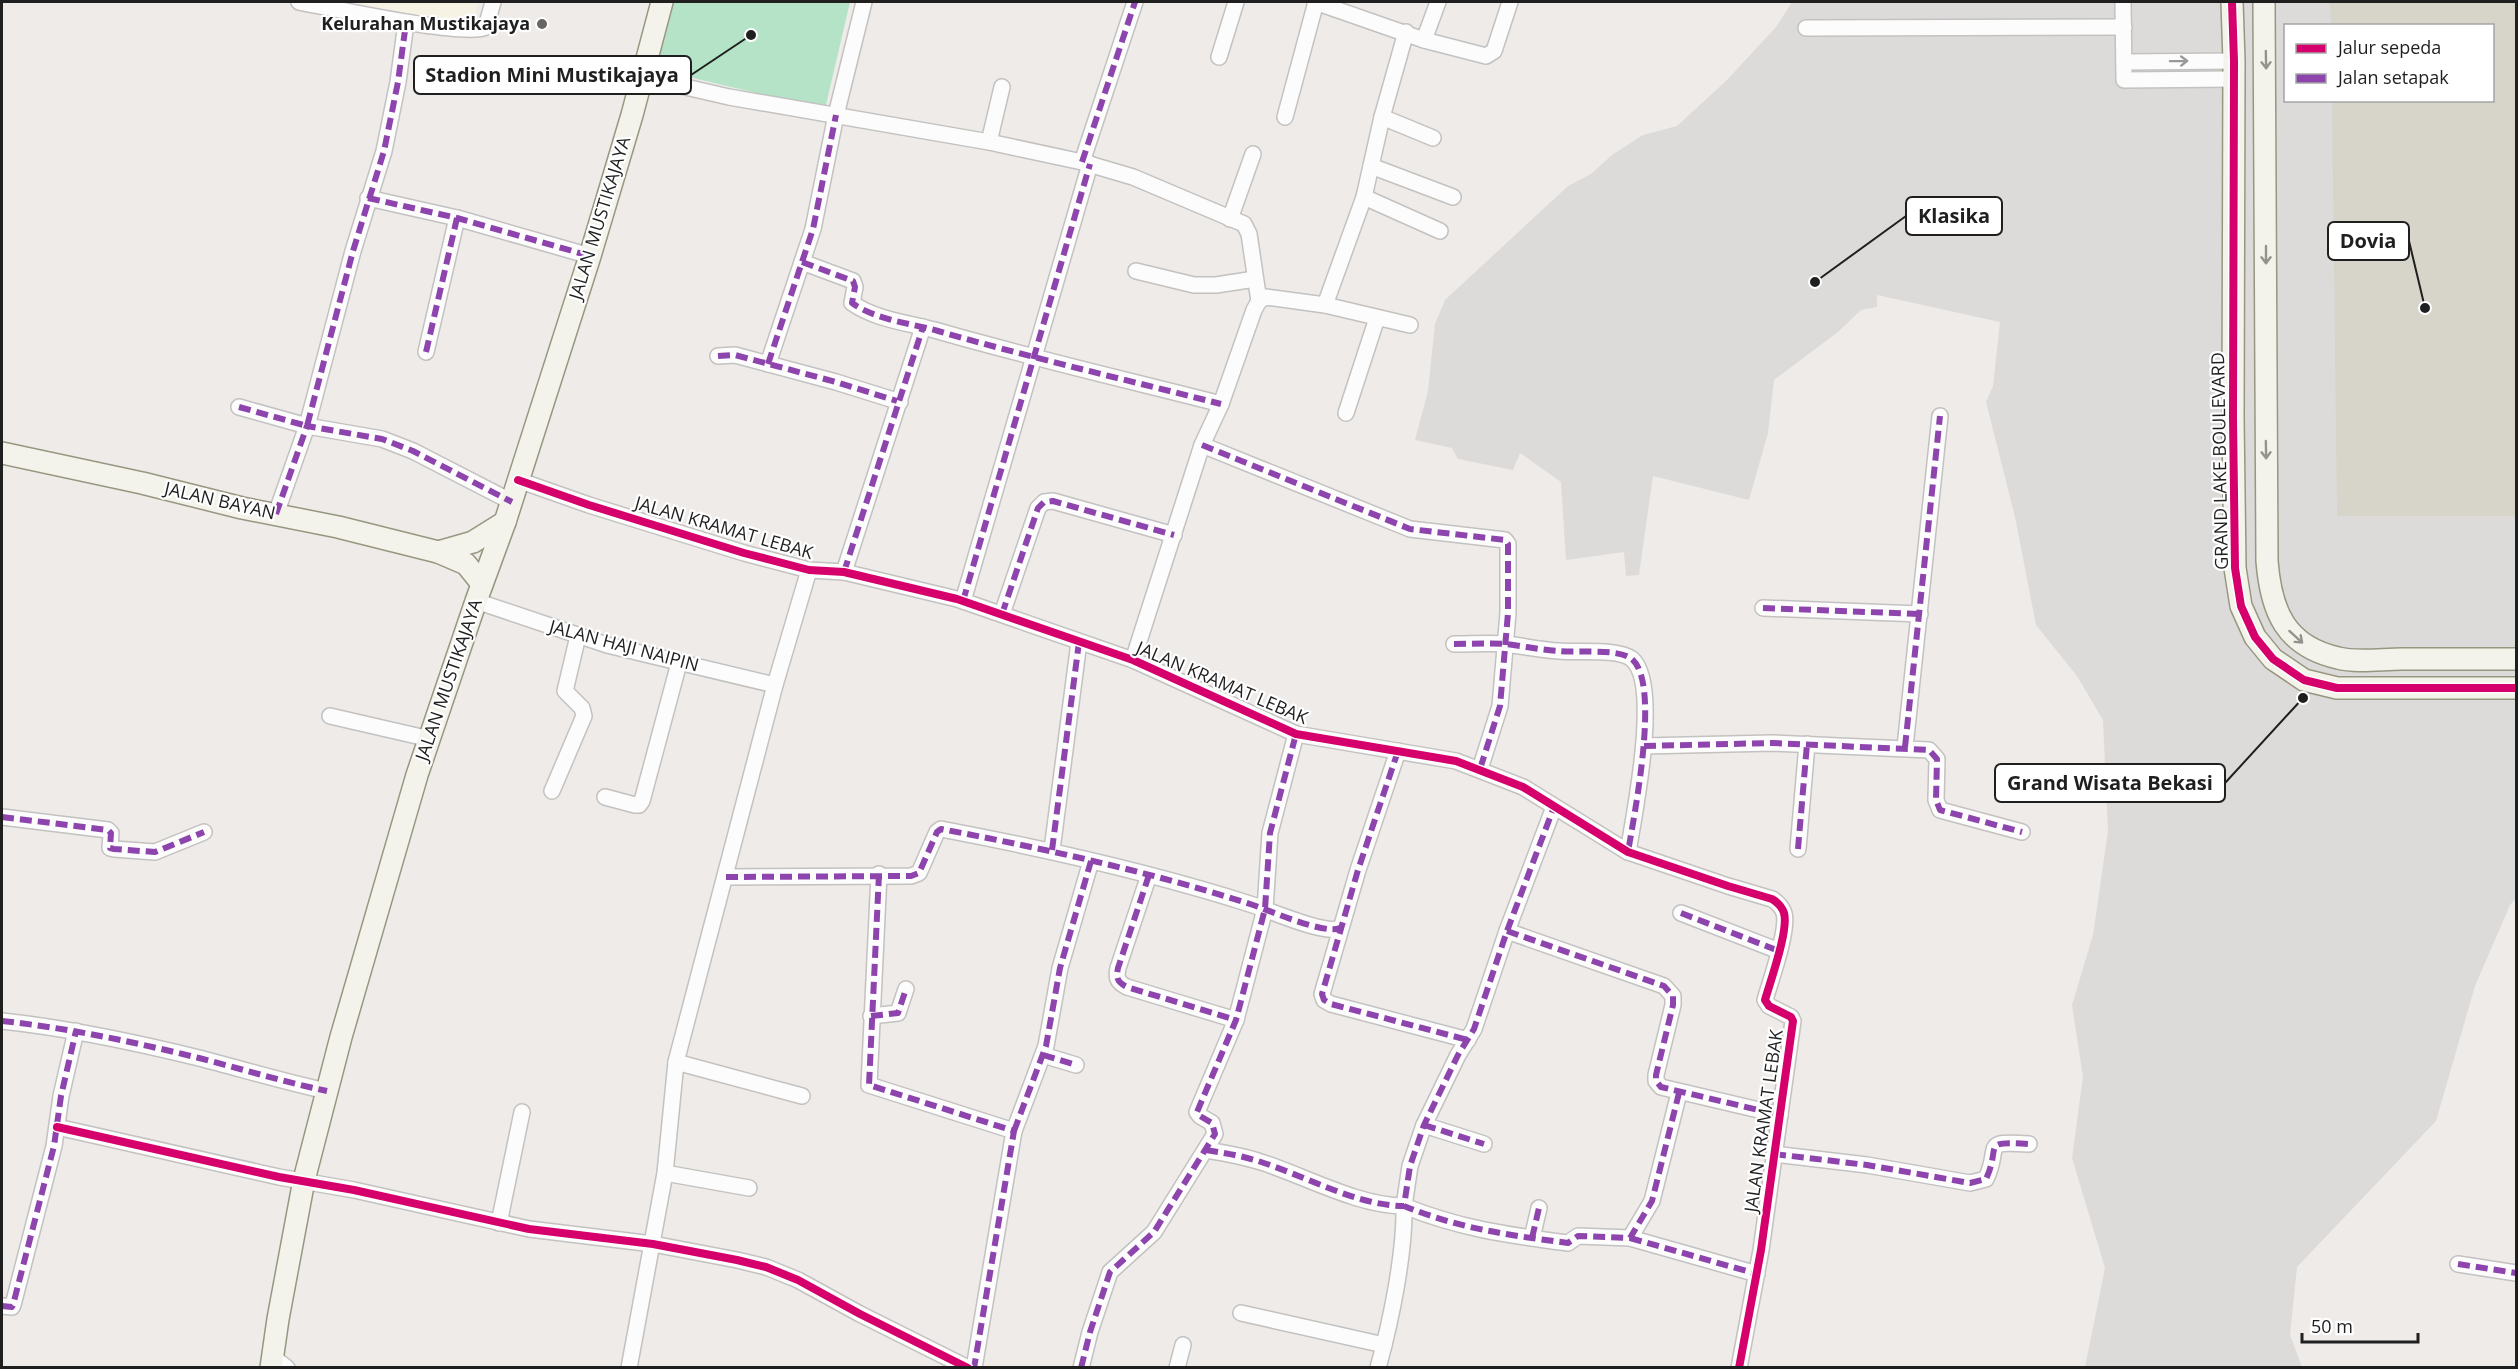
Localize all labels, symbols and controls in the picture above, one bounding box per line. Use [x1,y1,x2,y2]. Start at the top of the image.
place label: Kelurahan Mustikajaya [321,11,530,35]
marker: Kelurahan Mustikajaya [535,17,549,31]
legend [2284,24,2494,102]
text: Jalur sepeda [2336,35,2441,59]
one-way arrow [2260,49,2272,69]
one-way arrow [2169,55,2189,67]
callout: Stadion Mini Mustikajaya [414,56,691,94]
text: Stadion Mini Mustikajaya [425,61,679,88]
text: Jalan setapak [2336,65,2449,89]
street label: JALAN MUSTIKAJAYA [562,133,635,304]
callout: Klasika [1906,197,2002,235]
text: Klasika [1918,202,1990,229]
callout: Dovia [2328,222,2409,260]
text: Dovia [2340,227,2396,254]
one-way arrow [2260,244,2272,264]
street label: GRAND LAKE BOULEVARD [2205,352,2233,570]
one-way arrow [2260,439,2272,459]
street label: JALAN BAYAN [160,475,278,524]
street label: JALAN KRAMAT LEBAK [630,490,817,564]
street label: JALAN MUSTIKAJAYA [408,595,487,766]
street label: JALAN HAJI NAIPIN [545,613,702,677]
one-way arrow [2288,630,2303,644]
street label: JALAN KRAMAT LEBAK [1131,634,1313,730]
callout: Grand Wisata Bekasi [1995,764,2225,802]
text: Grand Wisata Bekasi [2007,769,2213,796]
street label: JALAN KRAMAT LEBAK [1738,1027,1788,1216]
scale bar [2302,1306,2418,1344]
text: 50 m [2311,1314,2353,1338]

